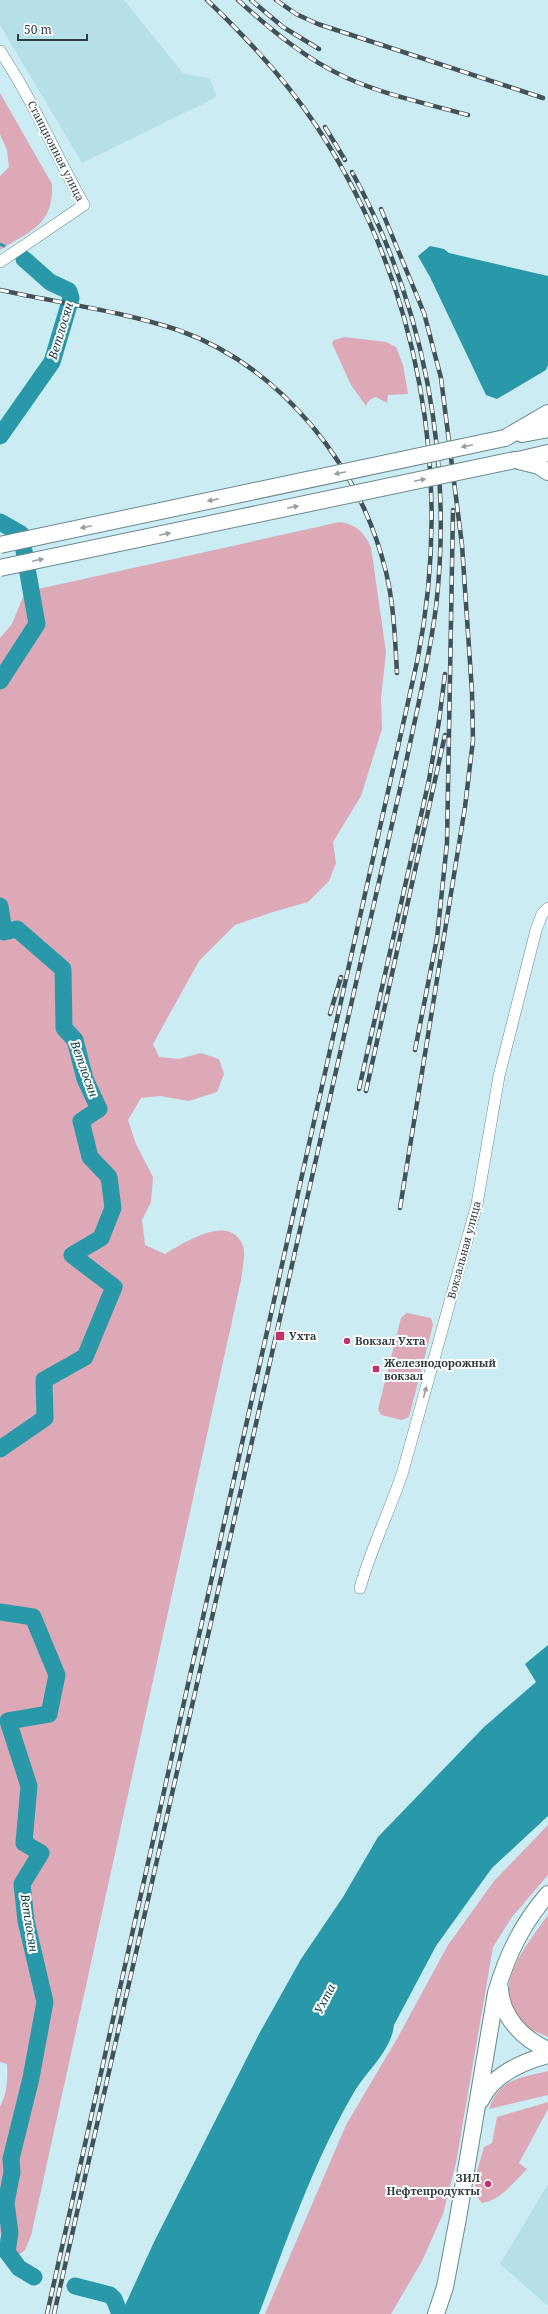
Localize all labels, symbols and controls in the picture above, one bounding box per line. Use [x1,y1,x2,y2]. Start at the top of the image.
scale bar [18,16,87,42]
text: 50 m [24,21,52,38]
street label: Станционная улица [24,98,88,204]
water label: Ветлосян [44,300,77,362]
one-way arrow [461,443,473,449]
one-way arrow [334,470,346,476]
one-way arrow [414,477,426,483]
one-way arrow [207,498,219,504]
one-way arrow [286,503,299,509]
one-way arrow [79,525,92,531]
one-way arrow [159,530,172,536]
one-way arrow [32,557,44,563]
water label: Ветлосян [66,1037,102,1099]
street label: Вокзальная улица [443,1199,484,1301]
place label: Ухта [289,1328,317,1343]
marker: Ухта [274,1330,286,1342]
place label: Вокзал Ухта [355,1333,426,1348]
marker: Вокзал Ухта [342,1336,352,1346]
place label: Железнодорожный вокзал [384,1355,496,1383]
marker: Железнодорожный вокзал [371,1364,381,1374]
one-way arrow [423,1385,429,1398]
water label: Ветлосян [16,1892,42,1953]
water label: Ухта [310,1981,339,2017]
place label: ЗИЛ Нефтепродукты [386,2170,480,2198]
marker: ЗИЛ Нефтепродукты [483,2179,493,2189]

